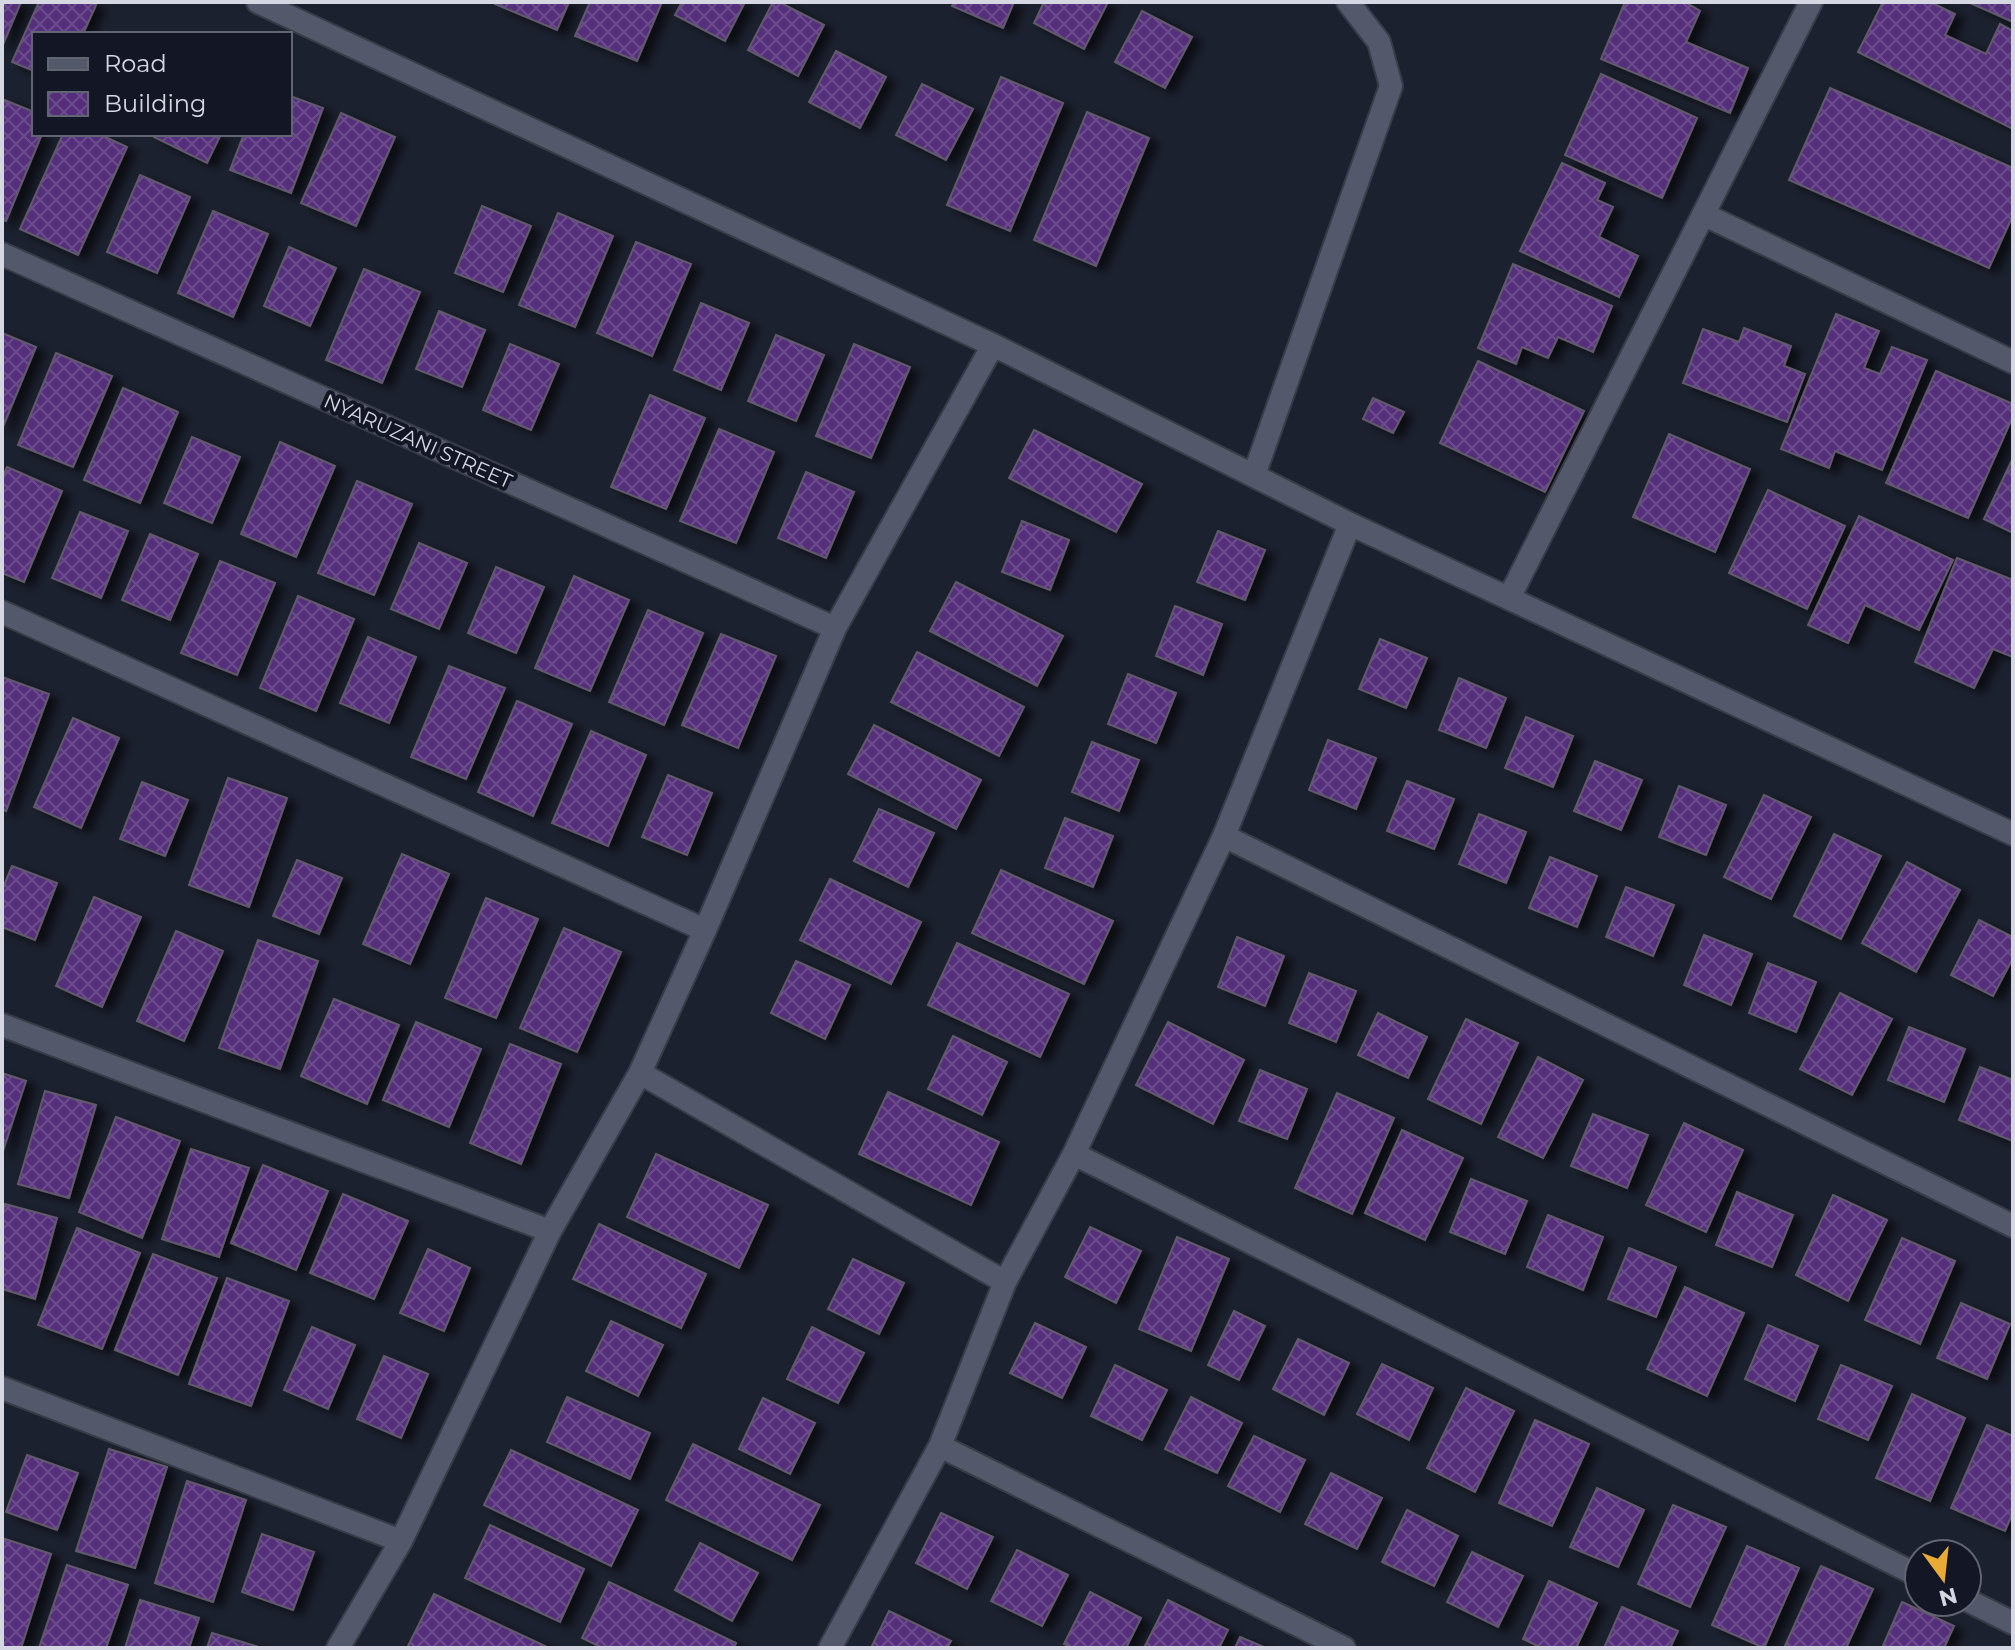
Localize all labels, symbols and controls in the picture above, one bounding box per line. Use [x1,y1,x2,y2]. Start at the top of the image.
legend [32,32,292,136]
text: Road [104,49,167,78]
text: Building [104,89,207,118]
street label: NYARUZANI STREET [320,389,516,494]
north arrow [1903,1538,1983,1618]
text: N [1936,1581,1960,1612]

